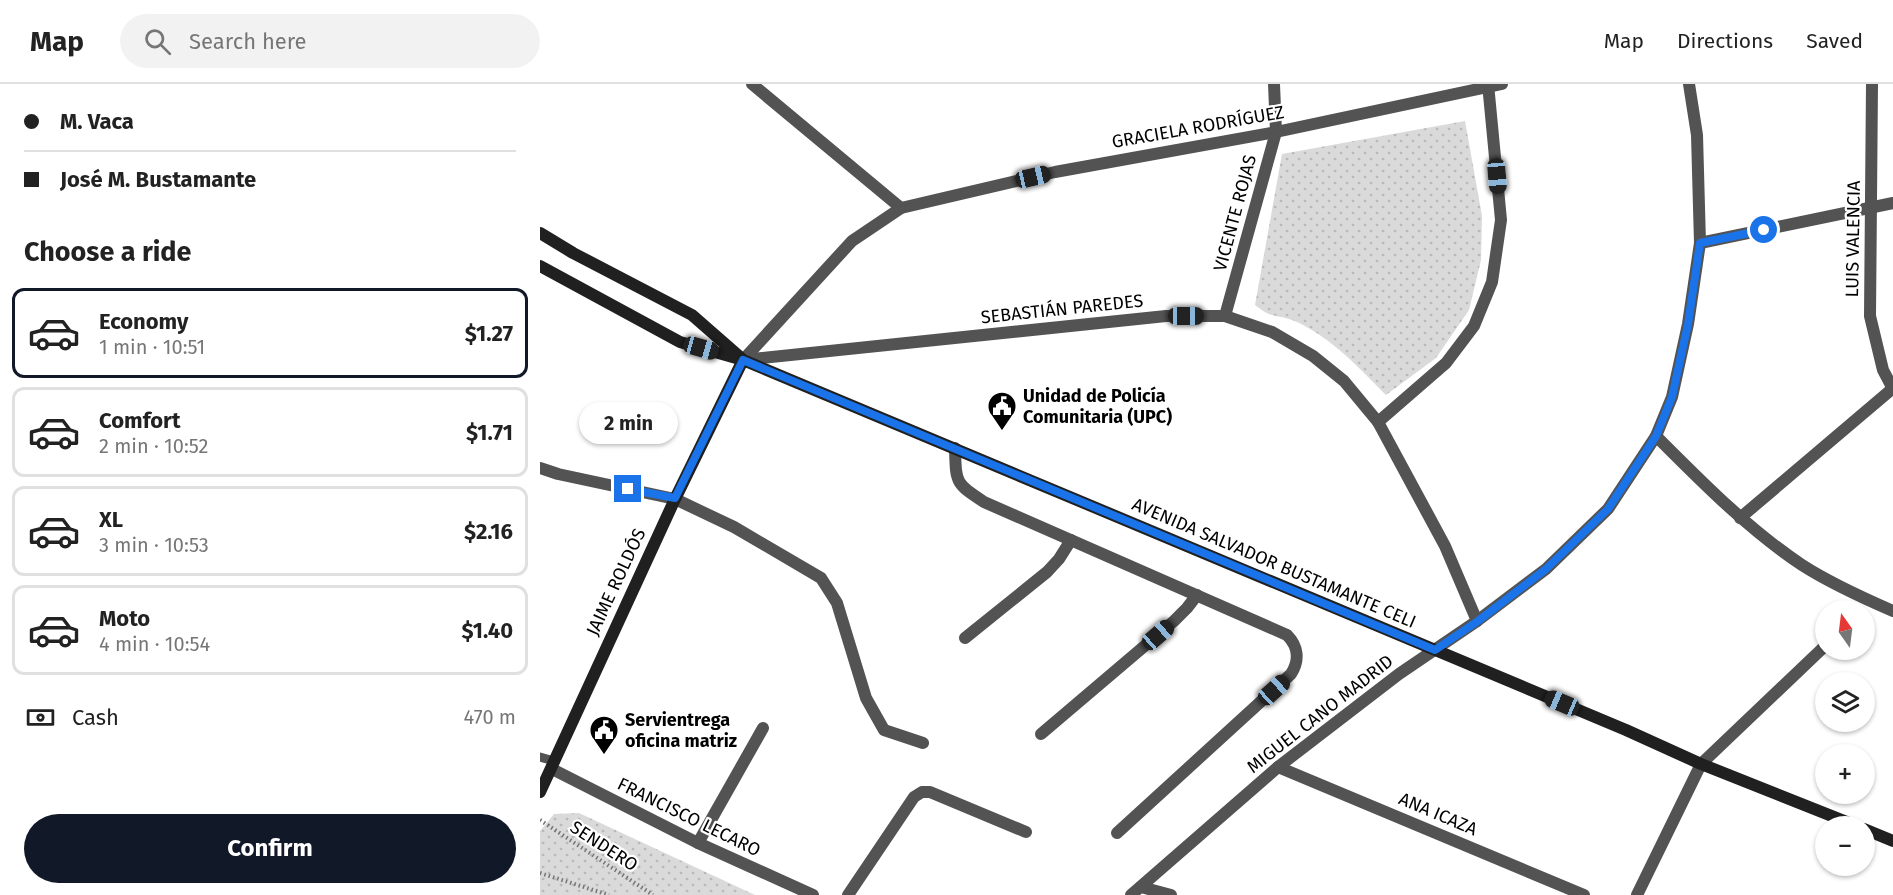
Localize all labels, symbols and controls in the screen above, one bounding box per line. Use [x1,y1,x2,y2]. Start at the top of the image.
search box [120,14,540,68]
text: Map [30,25,84,58]
icon: search [141,25,174,58]
text: Search here [189,28,307,55]
text: Map [1604,28,1644,54]
text: Directions [1677,28,1773,54]
text: Saved [1806,28,1863,54]
street label: GRACIELA RODRÍGUEZ [1110,100,1286,153]
text: M. Vaca [60,108,134,135]
street label: VICENTE ROJAS [1209,152,1261,274]
car [1486,157,1508,195]
car [1013,164,1053,190]
text: José M. Bustamante [60,166,256,193]
street label: LUIS VALENCIA [1841,180,1865,298]
route start [1750,216,1777,243]
text: Choose a ride [24,236,191,268]
street label: SEBASTIÁN PAREDES [980,289,1144,328]
icon: car [27,306,81,360]
car [1168,307,1204,325]
text: Economy [99,308,188,335]
text: $1.27 [465,320,513,347]
car [681,334,721,362]
text: 1 min · 10:51 [99,335,205,359]
place label: Unidad de Policía Comunitaria (UPC) [1023,385,1172,428]
public building icon: Unidad de Policía Comunitaria (UPC) [986,390,1018,432]
callout: 2 min [578,402,678,444]
icon: car [27,405,81,459]
text: Comfort [99,407,180,434]
text: 2 min [604,411,653,435]
text: $1.71 [466,419,513,446]
text: 2 min · 10:52 [99,434,208,458]
route end [614,475,641,502]
street label: AVENIDA SALVADOR BUSTAMANTE CELI [1129,493,1419,633]
icon: car [27,504,81,558]
text: XL [99,506,123,533]
text: $2.16 [464,518,513,545]
street label: JAIME ROLDÓS [582,525,650,639]
text: 3 min · 10:53 [99,533,209,557]
north arrow [1815,600,1875,660]
map controls [1815,600,1875,876]
icon: car [27,603,81,657]
text: Moto [99,605,150,632]
car [1139,616,1177,654]
text: $1.40 [461,617,513,644]
text: 4 min · 10:54 [99,632,210,656]
street label: MIGUEL CANO MADRID [1242,650,1398,778]
car [1255,671,1293,709]
button: layers [1815,672,1875,732]
car [1542,688,1582,718]
icon: cash [24,701,57,734]
text: Cash [72,704,119,731]
text: 470 m [464,705,516,729]
place label: Servientrega oficina matriz [625,709,737,752]
public building icon: Servientrega oficina matriz [588,714,620,756]
button: + [1815,744,1875,804]
street label: FRANCISCO LECARO [614,773,764,861]
street label: ANA ICAZA [1395,788,1481,841]
button: Confirm [24,814,516,883]
street label: SENDERO [566,816,642,876]
button: − [1815,816,1875,876]

